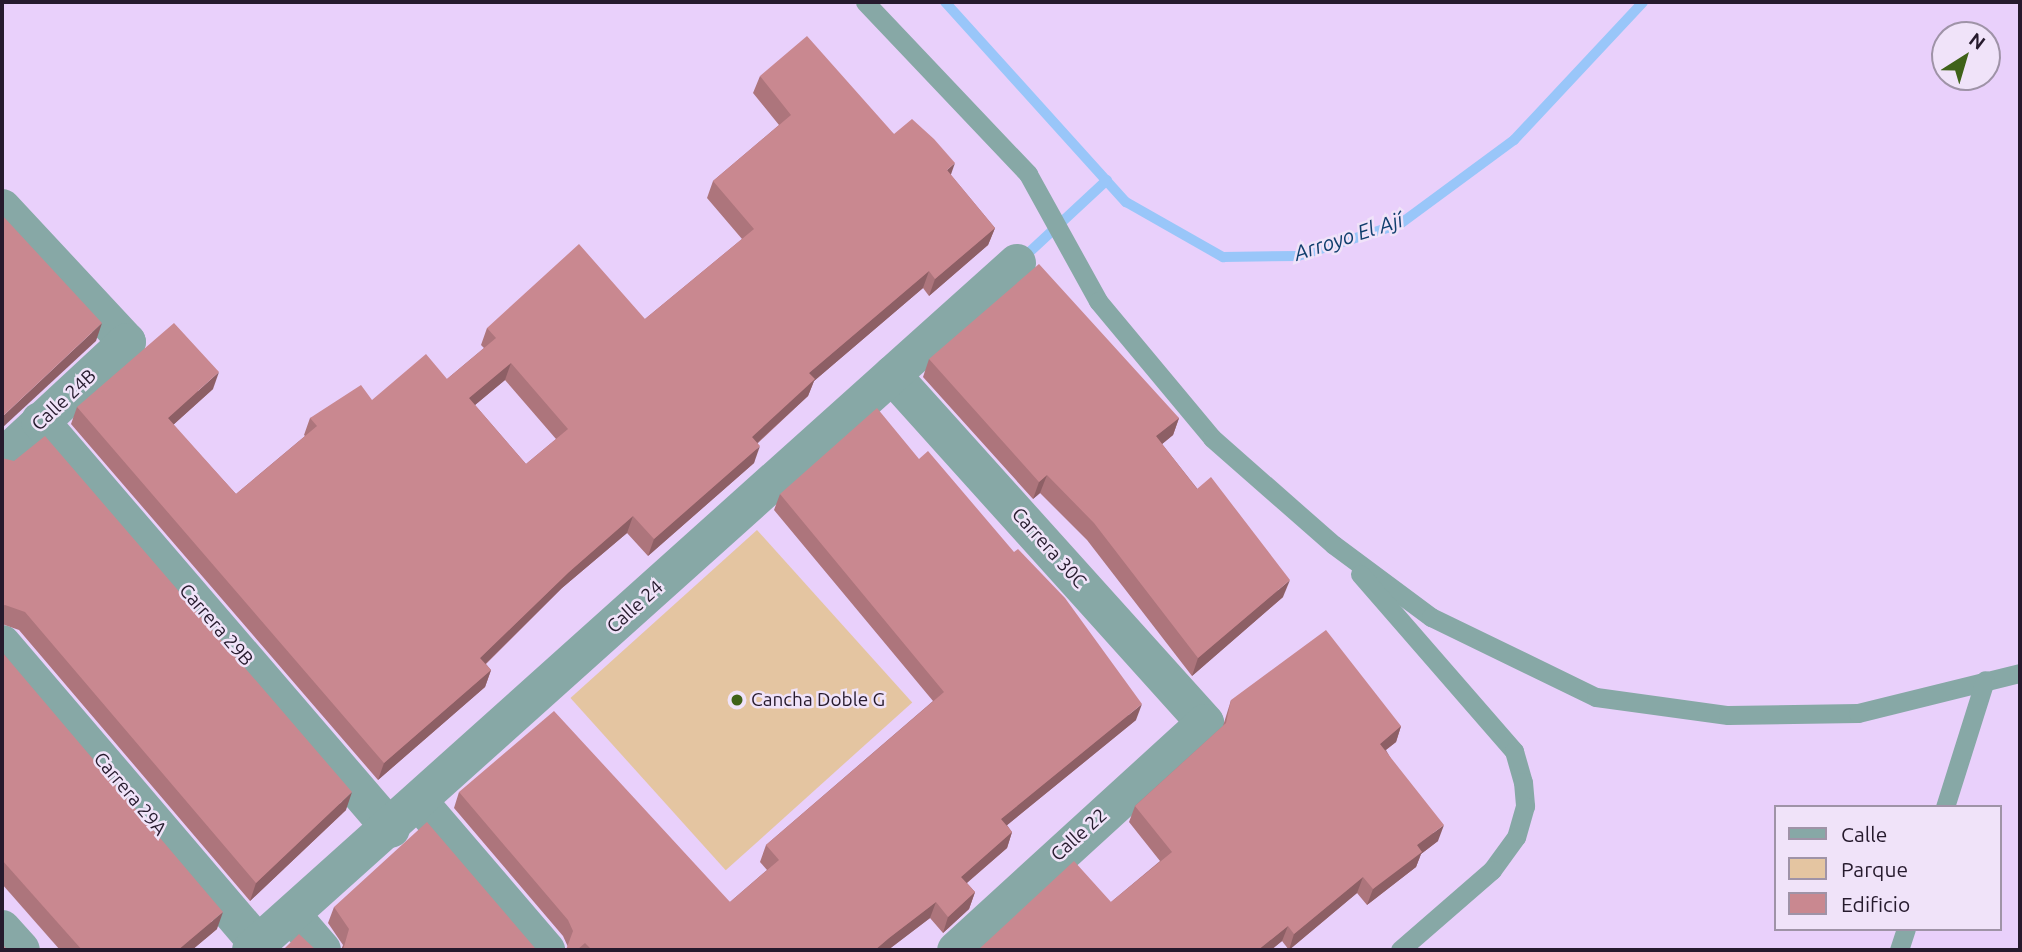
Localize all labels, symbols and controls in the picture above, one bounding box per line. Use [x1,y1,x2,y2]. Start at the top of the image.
north arrow [1931,21,2001,91]
text: N [1965,28,1990,54]
water label: Arroyo El Ají [1290,207,1406,265]
street label: Calle 24B [27,364,101,436]
street label: Carrera 30C [1007,503,1091,593]
street label: Calle 24 [602,576,668,638]
street label: Carrera 29B [174,579,258,671]
place label: Cancha Doble G [751,689,885,711]
marker: Cancha Doble G [729,692,745,708]
street label: Carrera 29A [89,748,171,840]
street label: Calle 22 [1046,804,1112,866]
legend [1773,805,2001,931]
text: Calle [1841,822,1887,846]
text: Parque [1841,857,1908,881]
text: Edificio [1841,892,1910,916]

